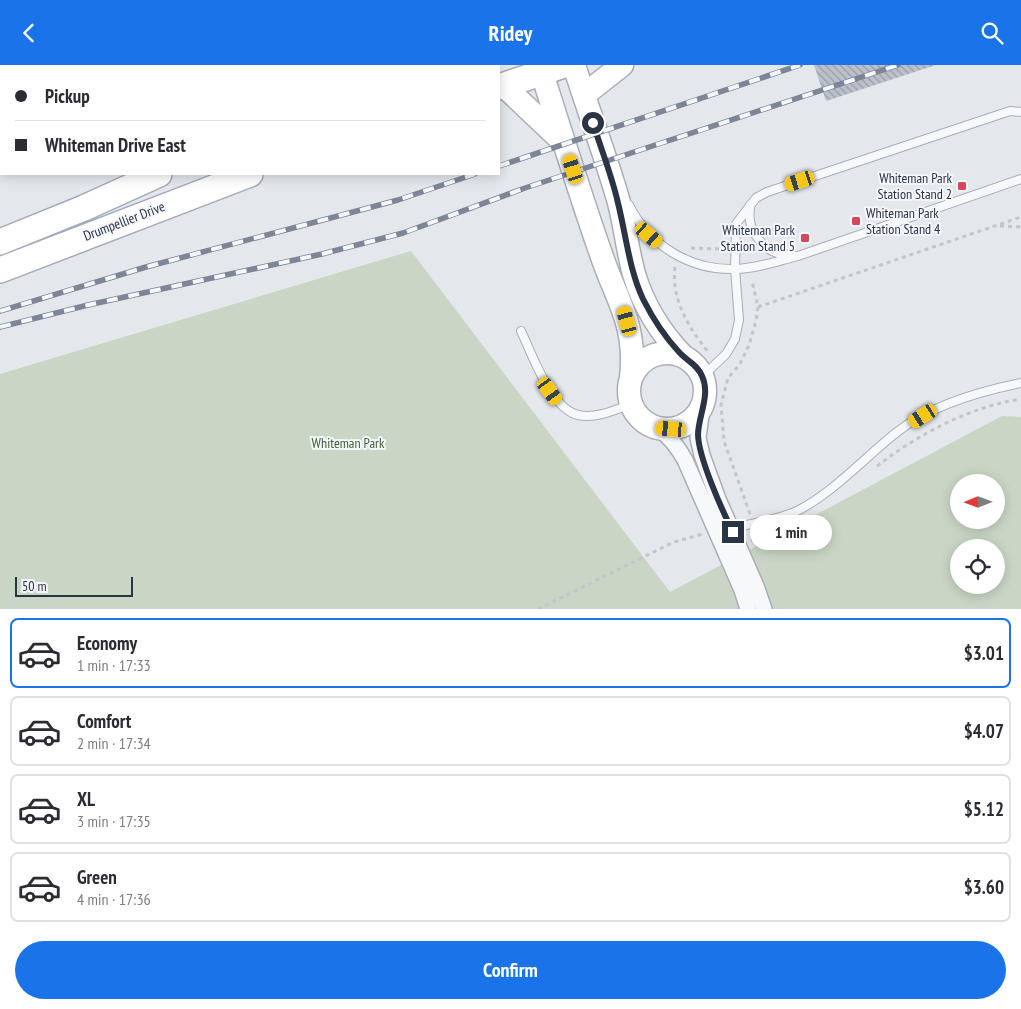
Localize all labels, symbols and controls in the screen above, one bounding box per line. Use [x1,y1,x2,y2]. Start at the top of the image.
icon: back [15,19,43,47]
text: Ridey [489,19,532,47]
icon: search [978,19,1006,47]
text: Pickup [45,84,90,108]
route start [582,112,604,134]
text: Whiteman Drive East [45,133,186,157]
car [561,152,584,186]
car [783,169,816,193]
place label: Whiteman Park Station Stand 2 [878,169,953,203]
marker: Whiteman Park Station Stand 2 [956,180,968,192]
street label: Drumpellier Drive [81,197,167,245]
place label: Whiteman Park Station Stand 4 [866,204,941,238]
marker: Whiteman Park Station Stand 4 [850,215,862,227]
car [632,219,665,251]
place label: Whiteman Park Station Stand 5 [721,221,796,255]
marker: Whiteman Park Station Stand 5 [799,232,811,244]
car [615,305,638,337]
car [535,374,564,408]
car [906,402,939,430]
car [655,420,686,438]
park label: Whiteman Park [312,434,385,452]
north arrow [950,474,1005,529]
map controls [950,474,1005,594]
callout: 1 min [750,515,833,549]
route end [722,521,744,543]
text: 1 min [775,522,807,542]
button: locate [950,539,1005,594]
scale bar [15,574,132,597]
text: 50 m [22,577,47,595]
icon: car [17,631,62,676]
text: Economy [77,631,137,655]
text: $3.01 [964,641,1004,665]
text: 1 min · 17:33 [77,655,151,675]
icon: car [17,709,62,754]
text: Comfort [77,709,131,733]
text: $4.07 [964,719,1004,743]
text: 2 min · 17:34 [77,733,151,753]
icon: car [17,787,62,832]
text: XL [77,787,95,811]
text: $5.12 [964,797,1004,821]
text: 3 min · 17:35 [77,811,151,831]
icon: car [17,865,62,910]
text: Green [77,865,117,889]
text: $3.60 [964,875,1004,899]
text: 4 min · 17:36 [77,889,151,909]
button: Confirm [15,941,1006,999]

